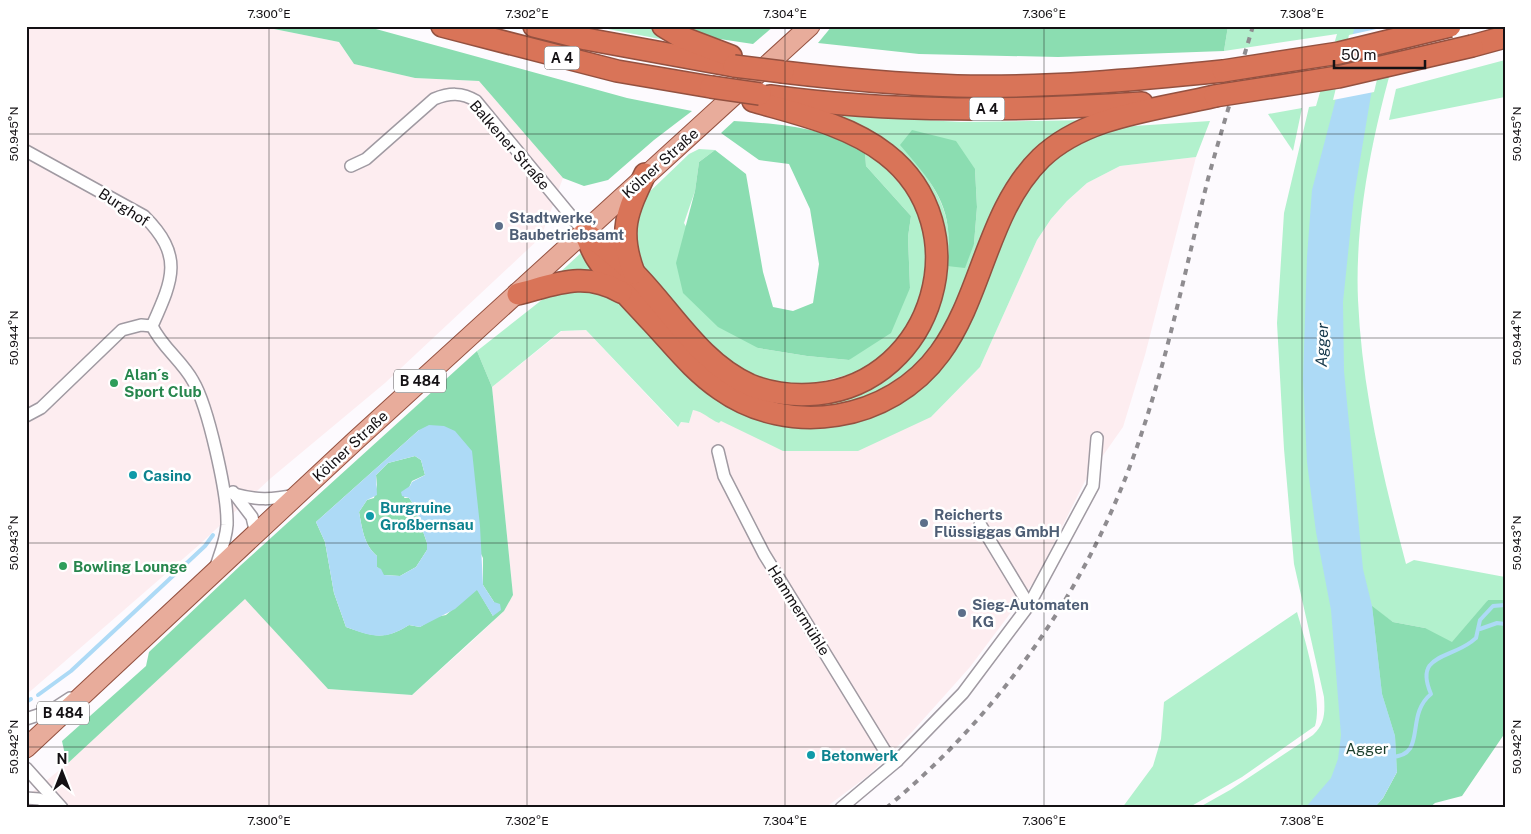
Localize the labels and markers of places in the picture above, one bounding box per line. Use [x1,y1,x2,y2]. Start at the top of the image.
place label: Stadtwerke, Baubetriebsamt [509,209,624,243]
marker: Stadtwerke, Baubetriebsamt [493,220,505,232]
place label: Alan´s Sport Club [124,366,202,400]
marker: Alan´s Sport Club [108,377,120,389]
place label: Casino [143,467,192,484]
marker: Casino [127,469,139,481]
place label: Burgruine Großbernsau [380,499,474,533]
place label: Reicherts Flüssiggas GmbH [934,506,1060,540]
marker: Burgruine Großbernsau [364,510,376,522]
marker: Reicherts Flüssiggas GmbH [918,517,930,529]
place label: Bowling Lounge [73,558,187,575]
marker: Bowling Lounge [57,560,69,572]
place label: Sieg-Automaten KG [972,596,1089,630]
marker: Sieg-Automaten KG [956,607,968,619]
place label: Betonwerk [821,747,898,764]
marker: Betonwerk [805,749,817,761]

